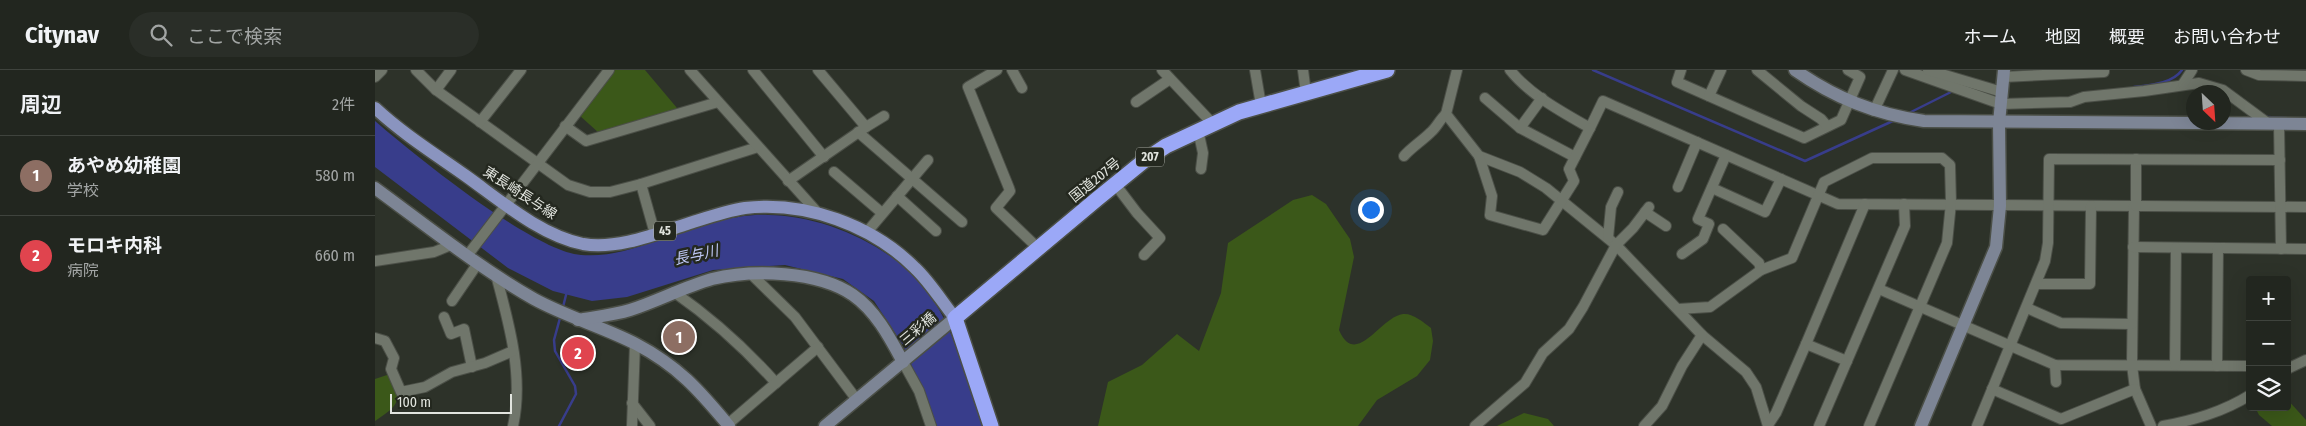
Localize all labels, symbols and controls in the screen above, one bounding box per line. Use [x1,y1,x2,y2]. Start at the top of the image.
search box [129,12,479,57]
text: Citynav [25,21,99,49]
icon: search [147,21,175,49]
text: ここで検索 [187,25,282,48]
text: ホーム [1964,26,2017,48]
text: 地図 [2045,26,2081,48]
text: 概要 [2109,26,2145,48]
text: お問い合わせ [2173,26,2281,48]
north arrow [2186,85,2231,130]
text: 周辺 [20,92,62,118]
text: 2件 [332,95,355,114]
road number: 207 [1136,147,1164,166]
text: あやめ幼稚園 [67,154,181,177]
street label: 国道207号 [1066,154,1124,206]
street label: 東長崎長与線 [480,163,560,223]
text: 1 [33,166,39,185]
text: 580 m [315,166,355,185]
text: 学校 [67,181,99,200]
your location [1358,197,1384,223]
road number: 45 [654,222,676,240]
text: モロキ内科 [67,234,162,257]
water label: 長与川 [672,241,722,268]
text: 2 [32,246,40,265]
text: 660 m [315,246,355,265]
text: 病院 [67,261,99,280]
map controls [2246,276,2291,411]
button: + [2246,276,2291,321]
street label: 三彩橋 [896,309,940,349]
pin: 1 [663,318,695,356]
button: − [2246,321,2291,366]
pin: 2 [562,334,594,372]
button: layers [2246,366,2291,411]
scale bar [390,391,513,414]
text: 100 m [397,394,431,411]

